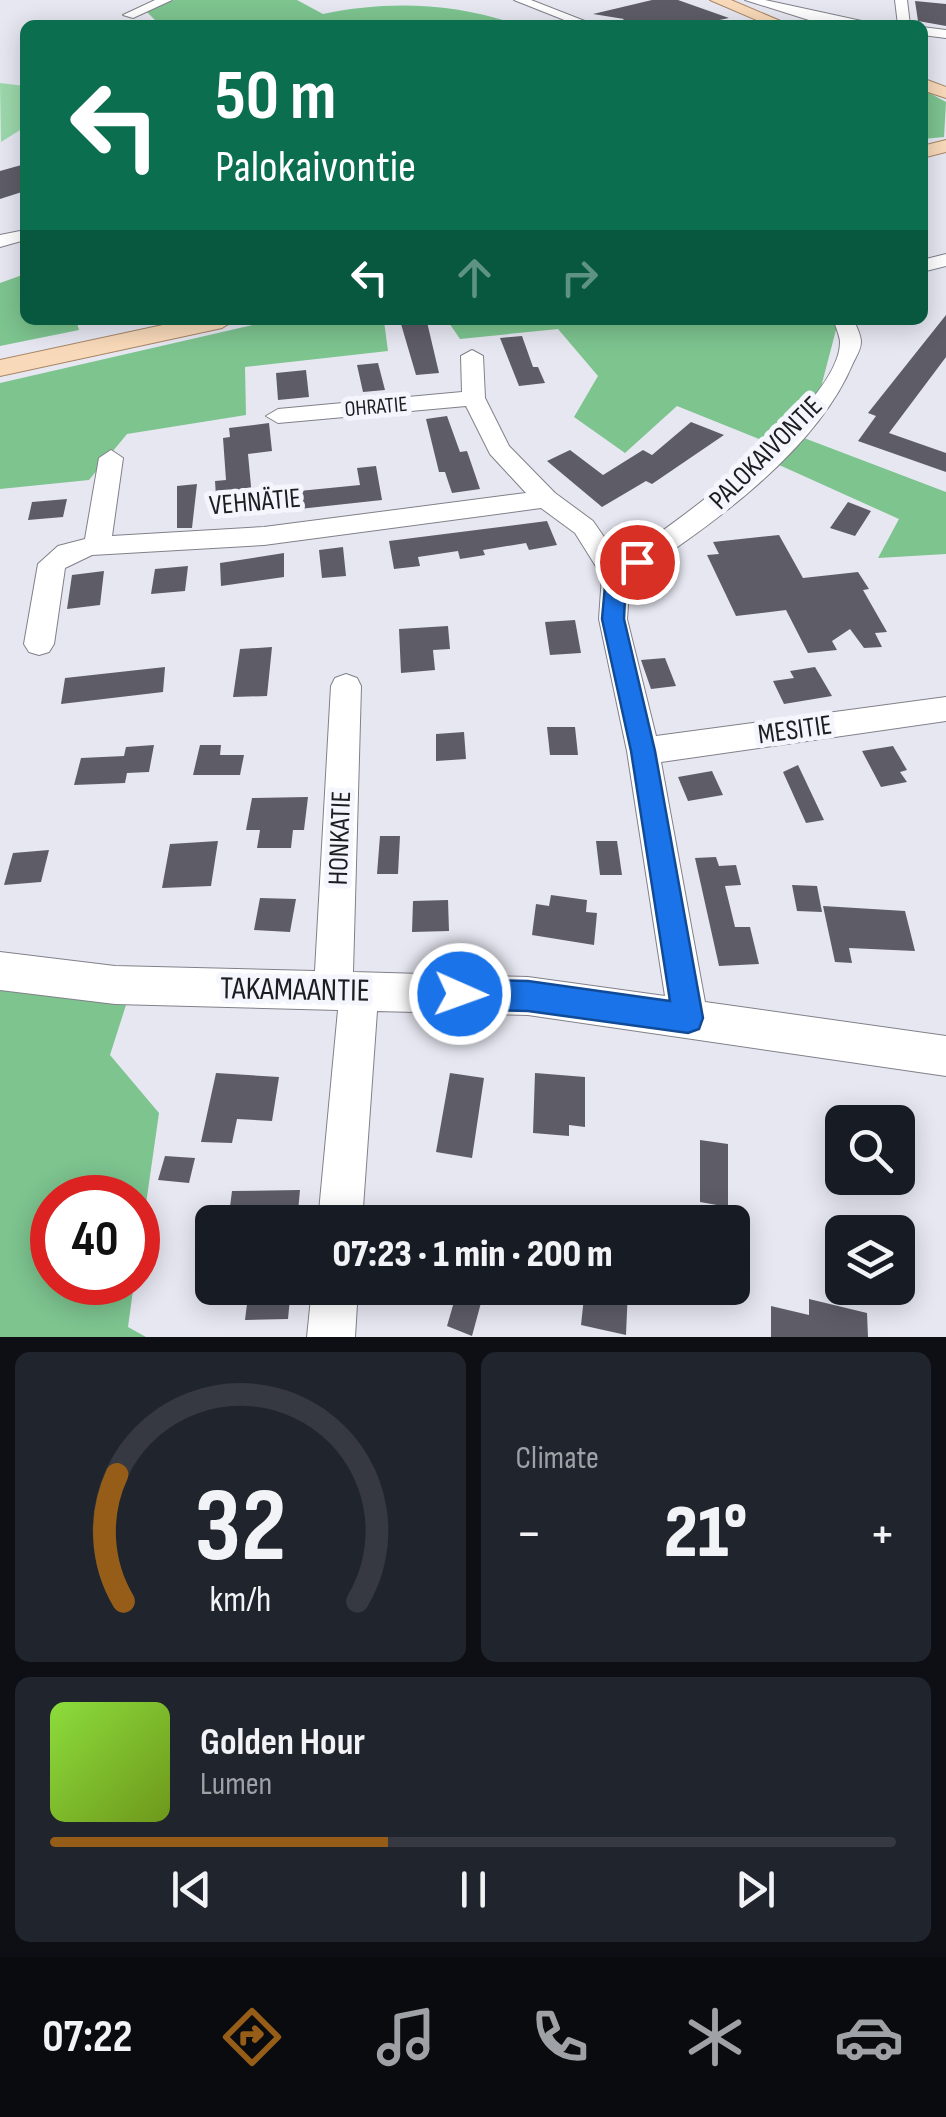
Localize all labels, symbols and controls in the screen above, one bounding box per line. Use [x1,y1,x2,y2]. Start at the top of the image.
text: 50 m [215,55,336,139]
icon: left [50,60,180,190]
text: Palokaivontie [215,140,416,195]
icon: left [342,250,397,305]
icon: ahead [447,250,502,305]
icon: right [552,250,607,305]
street label: PALOKAIVONTIE [703,390,829,516]
street label: OHRATIE [343,391,409,423]
street label: VEHNÄTIE [208,482,302,522]
pin [595,520,680,605]
icon: arrive [610,535,665,590]
street label: MESITIE [756,708,834,752]
street label: HONKATIE [322,790,358,886]
position arrow [408,942,512,1046]
street label: TAKAMAANTIE [220,969,370,1011]
map controls [825,1105,915,1305]
button: search [825,1105,915,1195]
speed limit sign: 40 [30,1175,160,1305]
button: layers [825,1215,915,1305]
text: 07:23 · 1 min · 200 m [332,1232,613,1277]
text: Climate [516,1439,599,1478]
text: 32 [194,1465,286,1590]
text: 21° [664,1488,748,1579]
text: − [516,1501,542,1568]
text: + [869,1501,896,1568]
text: km/h [209,1579,271,1622]
text: Golden Hour [200,1720,365,1765]
text: Lumen [200,1765,272,1804]
icon: previous [164,1862,219,1917]
icon: pause [446,1862,501,1917]
icon: next [728,1862,783,1917]
icon: directions [217,2002,287,2072]
icon: music [371,2002,441,2072]
icon: phone [525,2002,595,2072]
icon: climate [680,2002,750,2072]
icon: car [834,2002,904,2072]
text: 07:22 [42,2010,132,2065]

